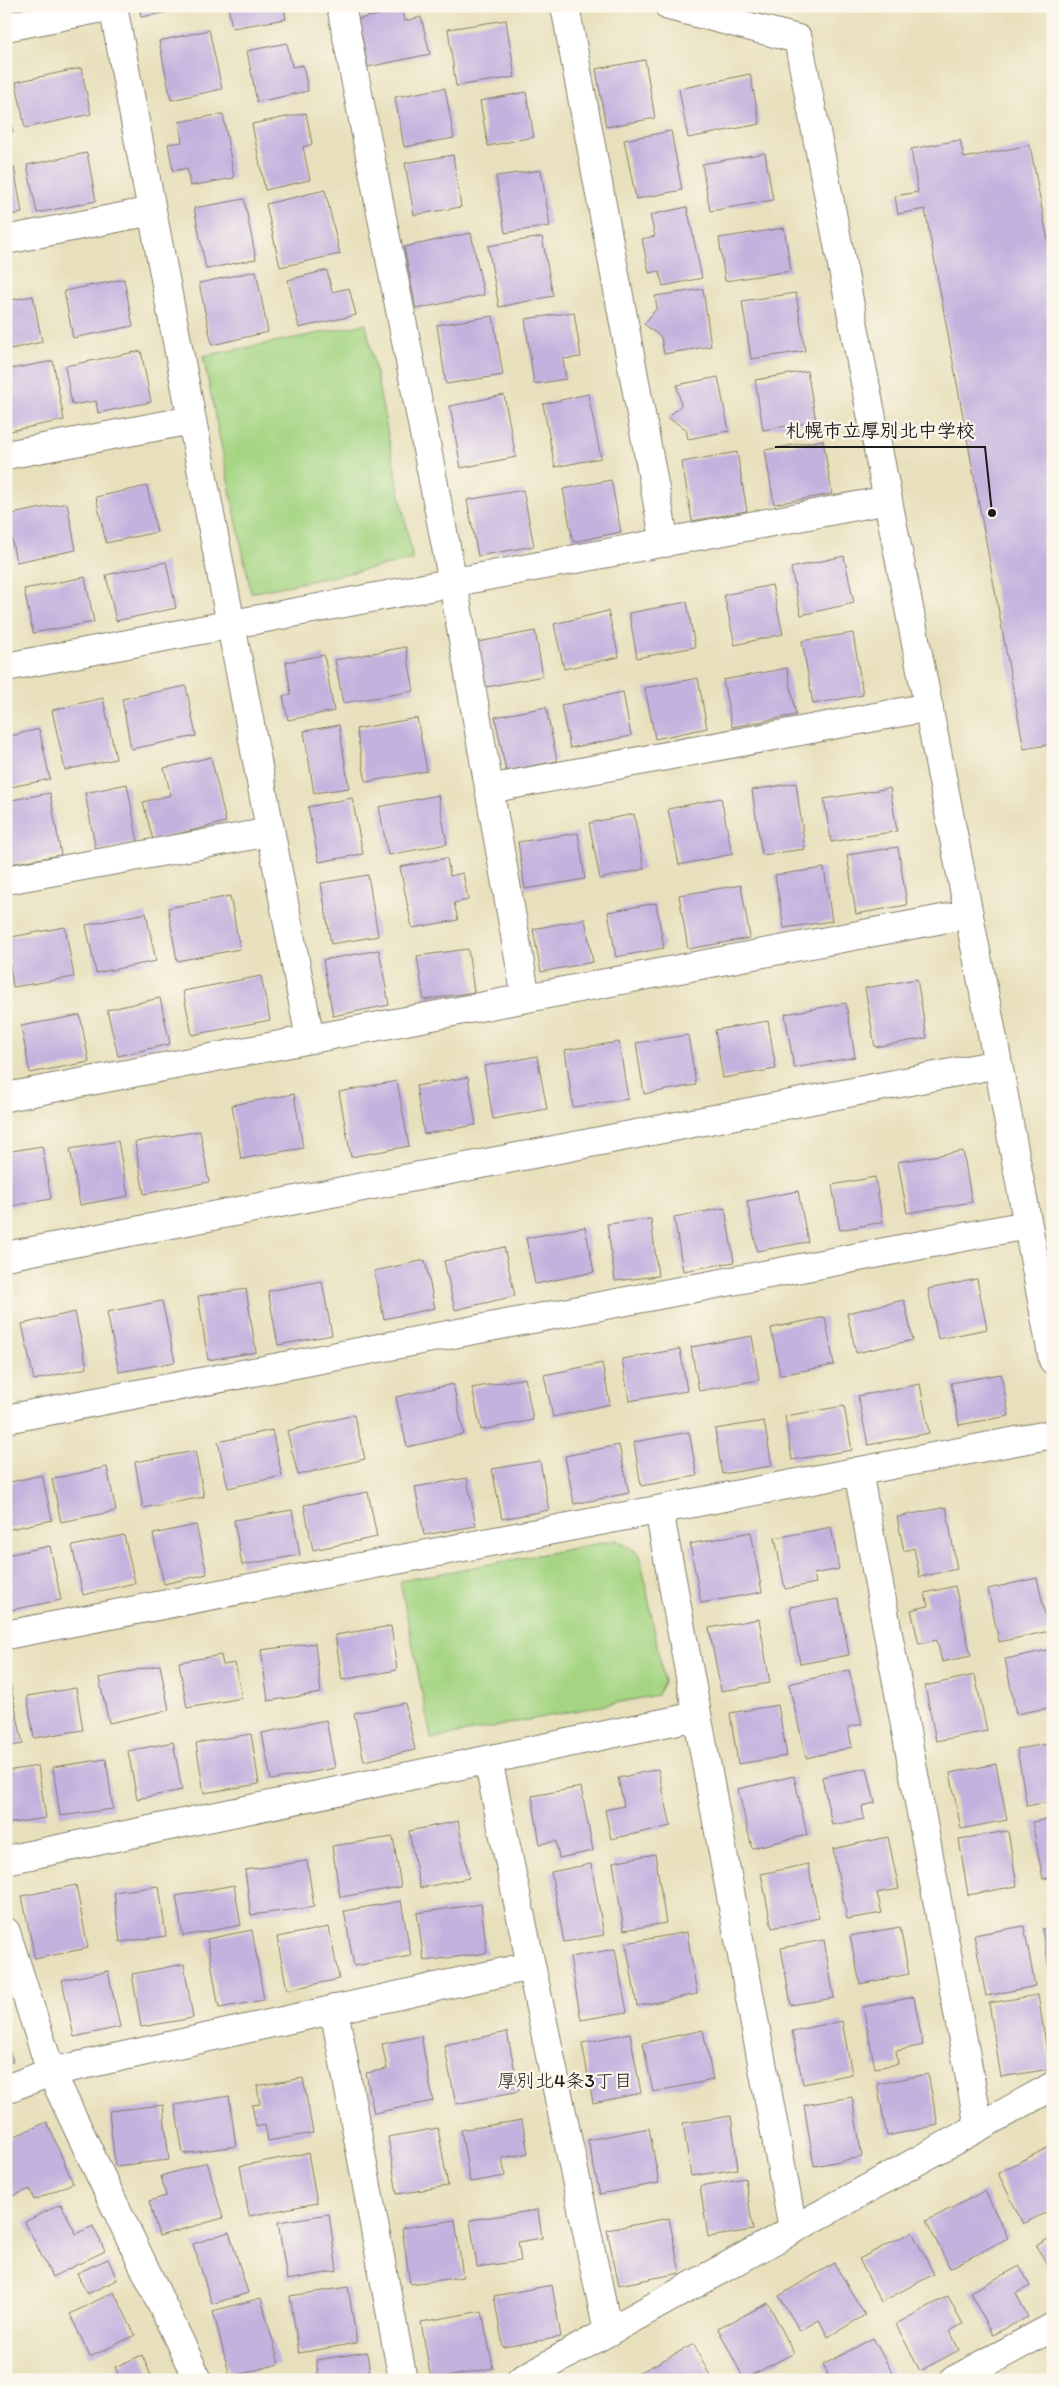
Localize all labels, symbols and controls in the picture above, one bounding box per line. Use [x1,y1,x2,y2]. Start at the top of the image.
callout: 札幌市立厚別北中学校 [775,413,985,447]
text: 札幌市立厚別北中学校 [785,419,975,442]
district label: 厚別北4条3丁目 [497,2069,633,2092]

